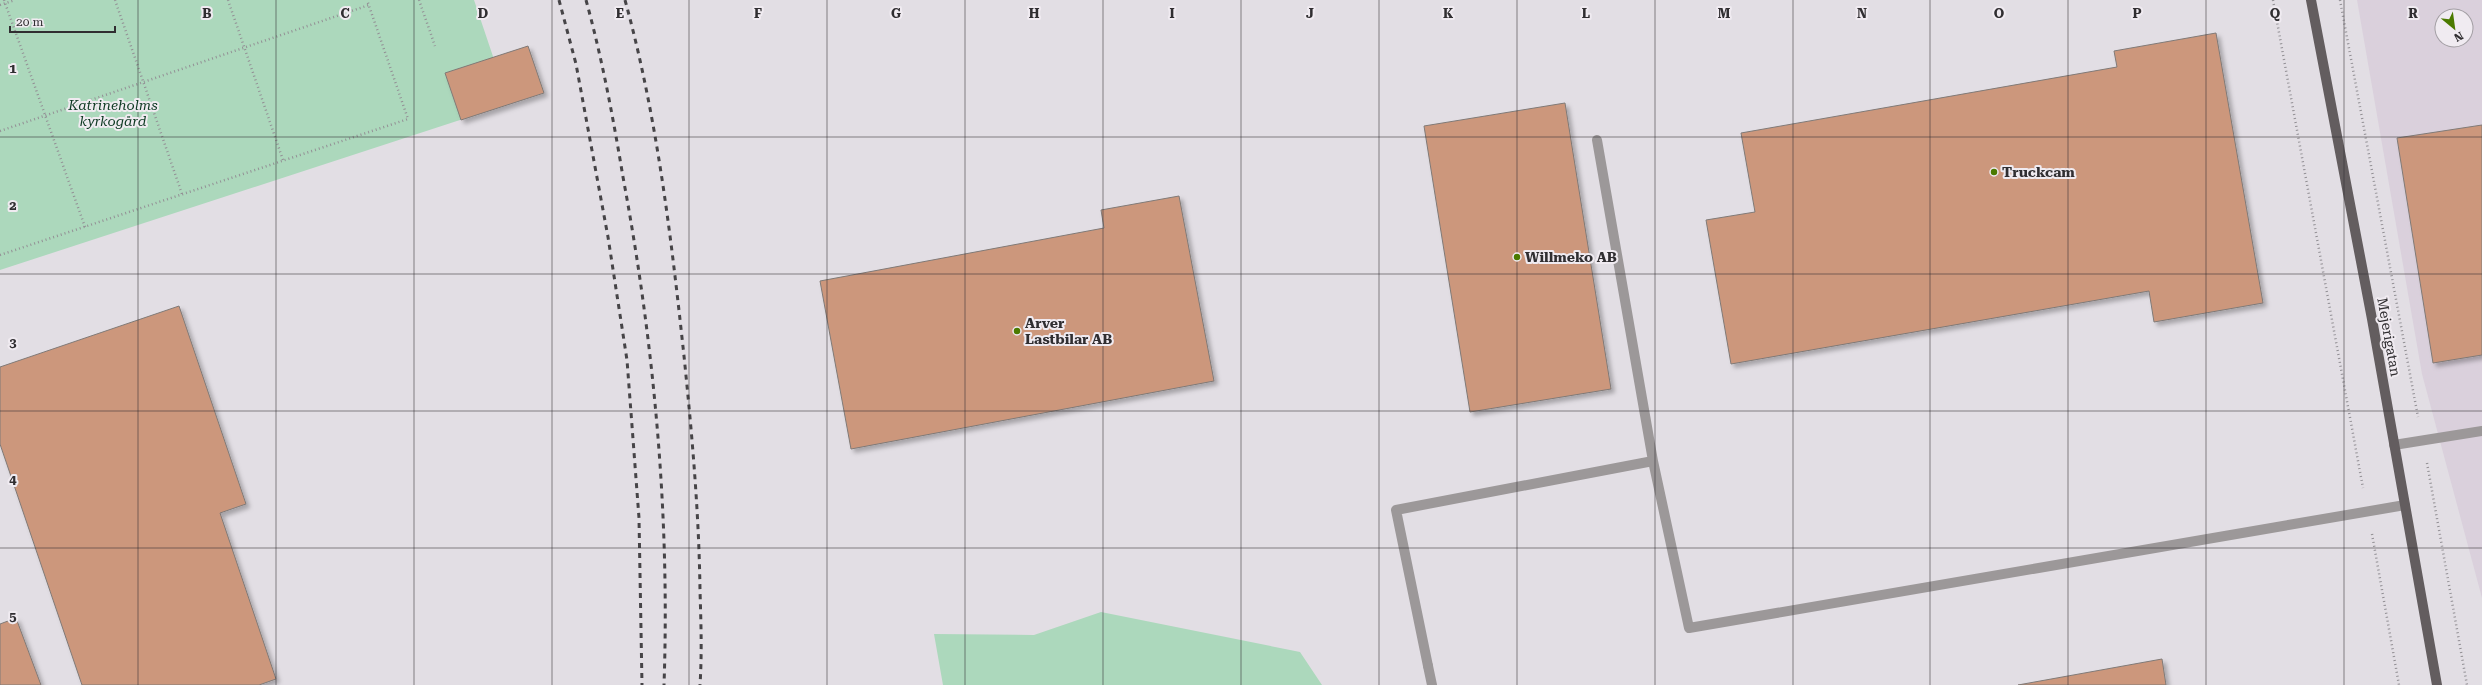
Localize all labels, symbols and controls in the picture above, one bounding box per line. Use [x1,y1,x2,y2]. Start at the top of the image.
text: B [202,6,212,21]
text: C [340,6,350,21]
text: D [478,6,488,21]
text: E [616,6,624,21]
text: F [754,6,762,21]
text: G [891,6,901,21]
text: H [1029,6,1040,21]
text: I [1169,6,1175,21]
text: J [1306,6,1314,21]
text: K [1443,6,1454,21]
text: L [1582,6,1590,21]
text: M [1718,6,1731,21]
text: N [1857,6,1867,21]
text: O [1994,6,2005,21]
text: P [2133,6,2142,21]
text: Q [2270,6,2281,21]
text: R [2408,6,2418,21]
scale bar [10,8,115,34]
north arrow [2434,8,2474,48]
text: 20 m [16,15,43,29]
text: N [2451,29,2465,44]
text: 1 [9,61,17,76]
park label: Katrineholms kyrkogård [67,97,158,129]
place label: Truckcam [2002,164,2075,180]
marker: Truckcam [1989,167,1999,177]
text: 2 [9,198,17,213]
place label: Willmeko AB [1525,249,1617,265]
marker: Willmeko AB [1512,252,1522,262]
street label: Mejerigatan [2374,296,2404,378]
place label: Arver Lastbilar AB [1025,315,1112,347]
marker: Arver Lastbilar AB [1012,326,1022,336]
text: 3 [9,335,17,350]
text: 4 [9,472,17,487]
text: 5 [9,609,17,624]

